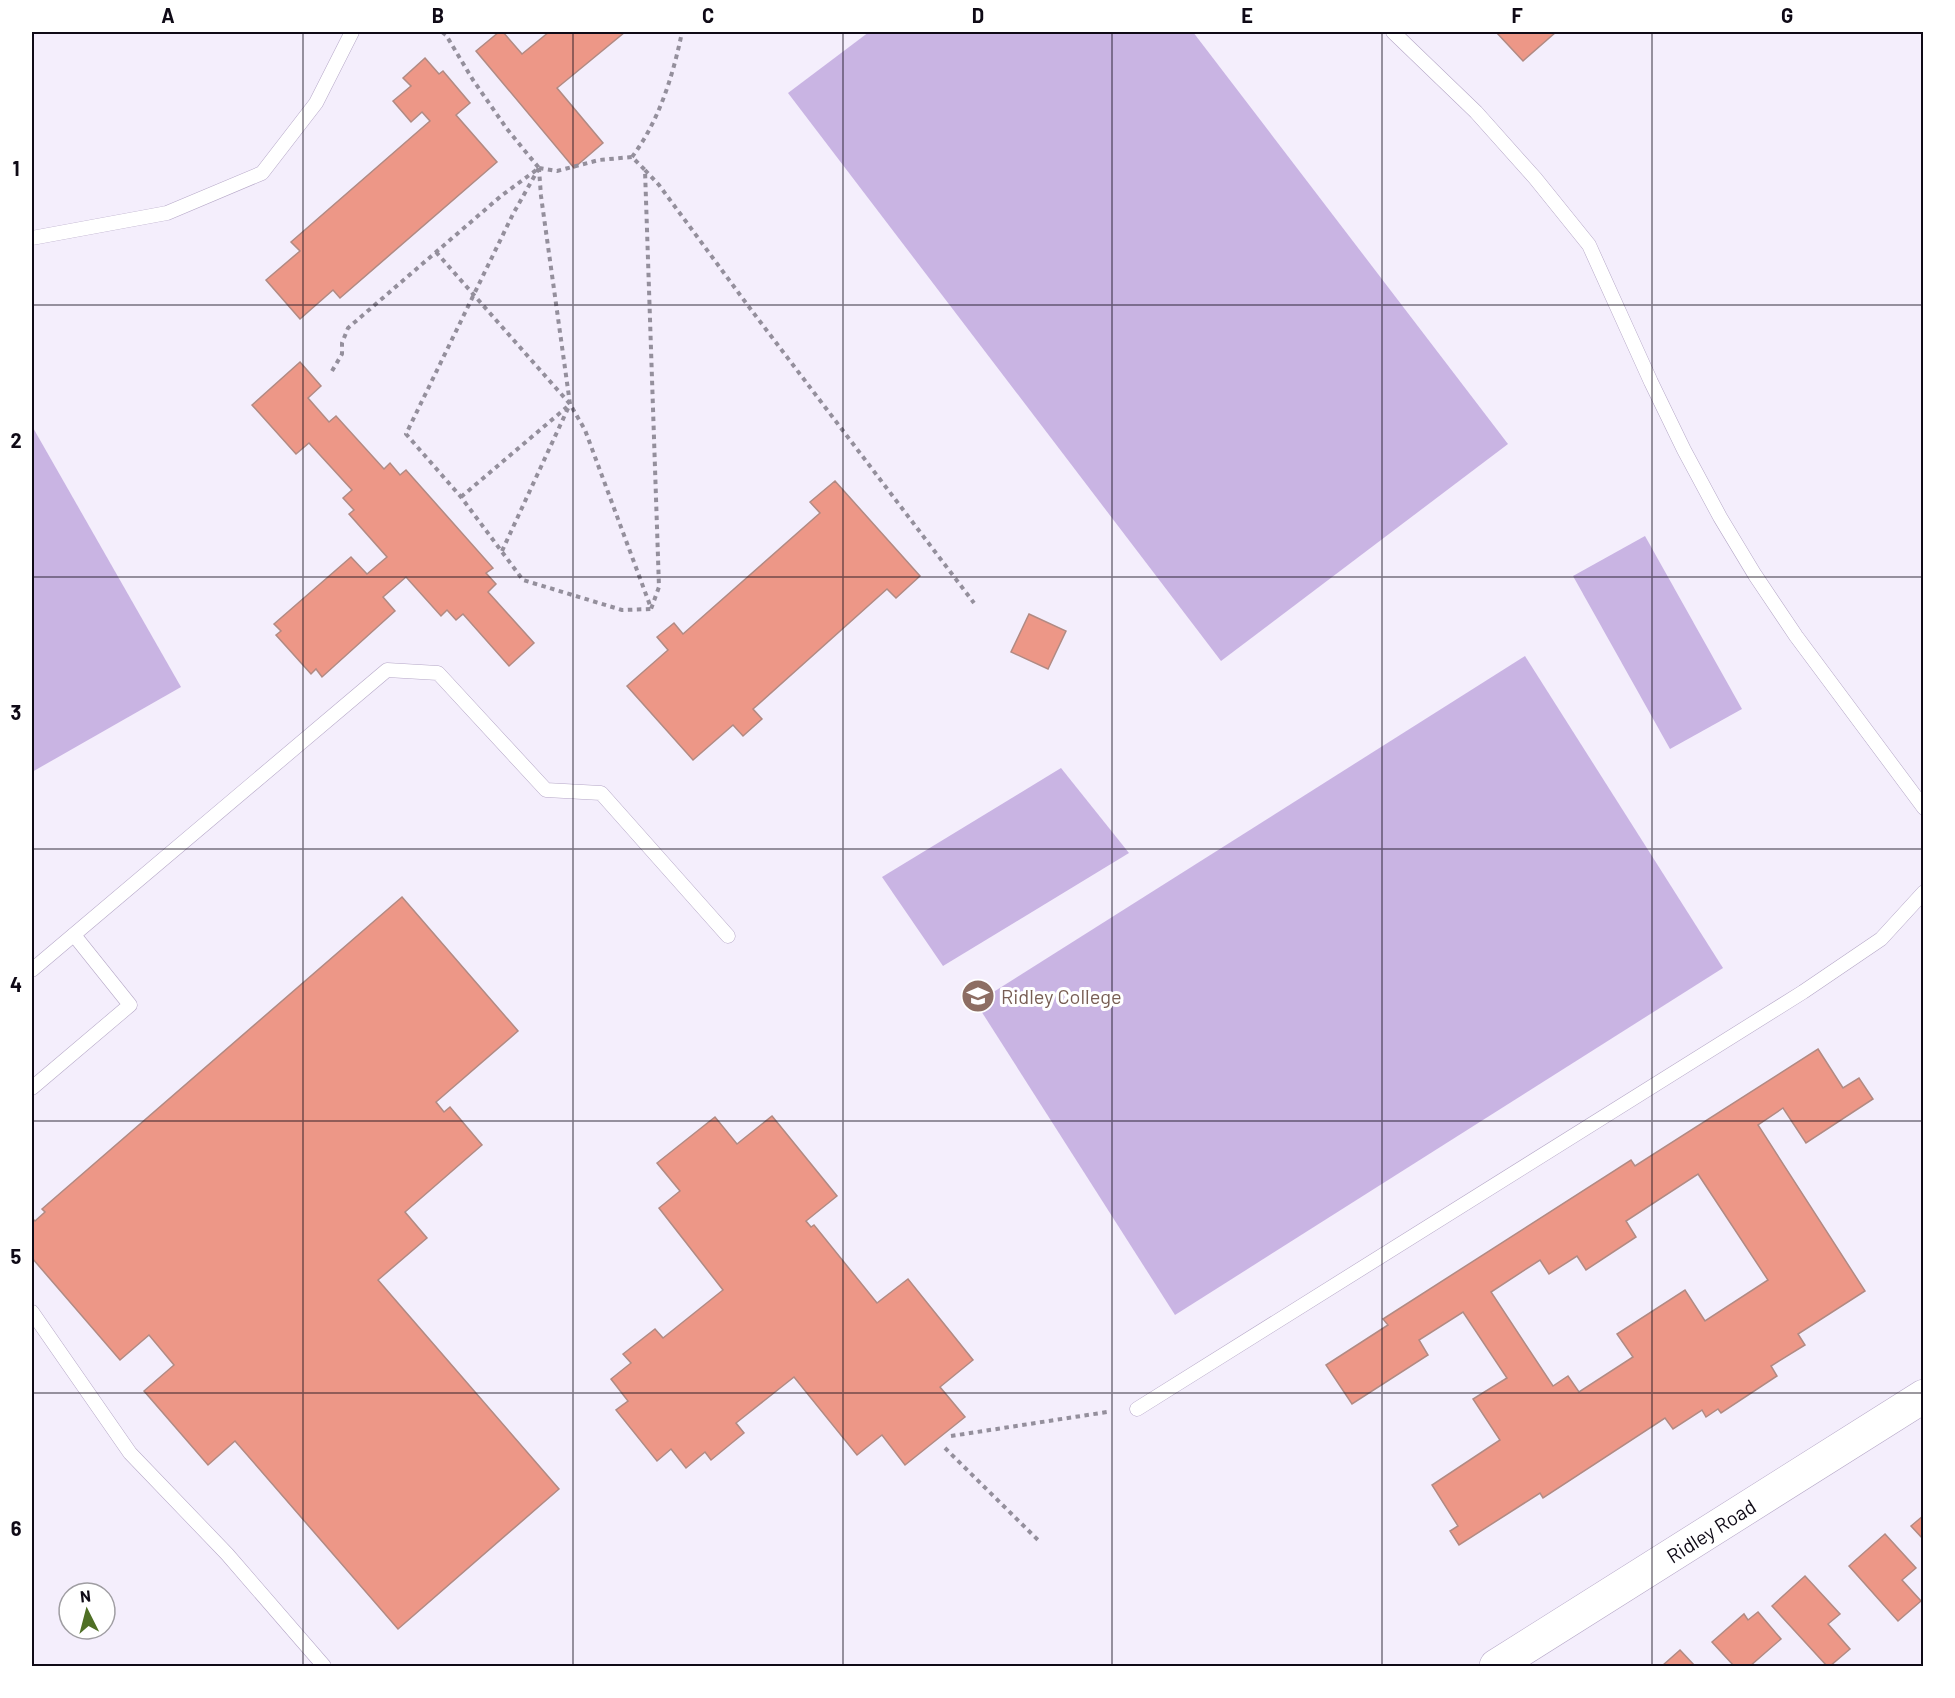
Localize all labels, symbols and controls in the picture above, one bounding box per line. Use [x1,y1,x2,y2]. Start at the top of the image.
text: A [161,3,175,27]
text: B [432,3,444,27]
text: C [702,3,714,27]
text: D [972,3,984,27]
text: E [1241,3,1253,27]
text: F [1511,3,1523,27]
text: G [1781,3,1793,27]
text: 1 [12,156,20,180]
text: 2 [10,428,22,452]
text: 3 [11,700,21,724]
text: 4 [10,972,22,996]
school or university icon: Ridley College [960,978,996,1014]
place label: Ridley College [1001,984,1122,1008]
text: 5 [11,1244,22,1268]
street label: Ridley Road [1662,1493,1760,1568]
text: 6 [11,1516,22,1540]
north arrow [57,1581,117,1641]
text: N [79,1586,92,1606]

